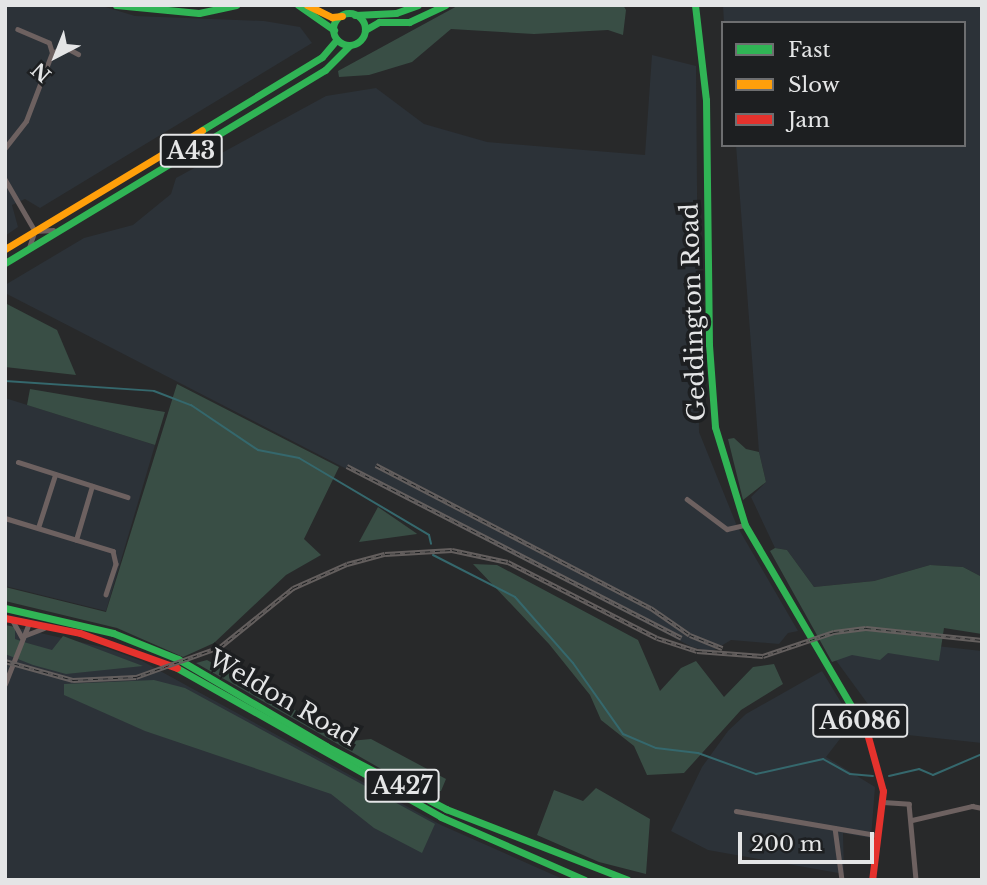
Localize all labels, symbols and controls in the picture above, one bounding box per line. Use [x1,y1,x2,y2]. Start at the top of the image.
north arrow [21,21,91,91]
legend [721,21,966,147]
text: Fast [788,37,830,63]
text: N [27,57,56,87]
text: Slow [788,72,840,98]
text: Jam [788,107,830,133]
road number: A43 [160,132,222,170]
street label: Geddington Road [675,202,711,422]
street label: Weldon Road [203,644,363,752]
road number: A6086 [811,702,909,740]
road number: A427 [364,766,440,806]
scale bar [742,818,878,862]
text: 200 m [751,831,822,857]

